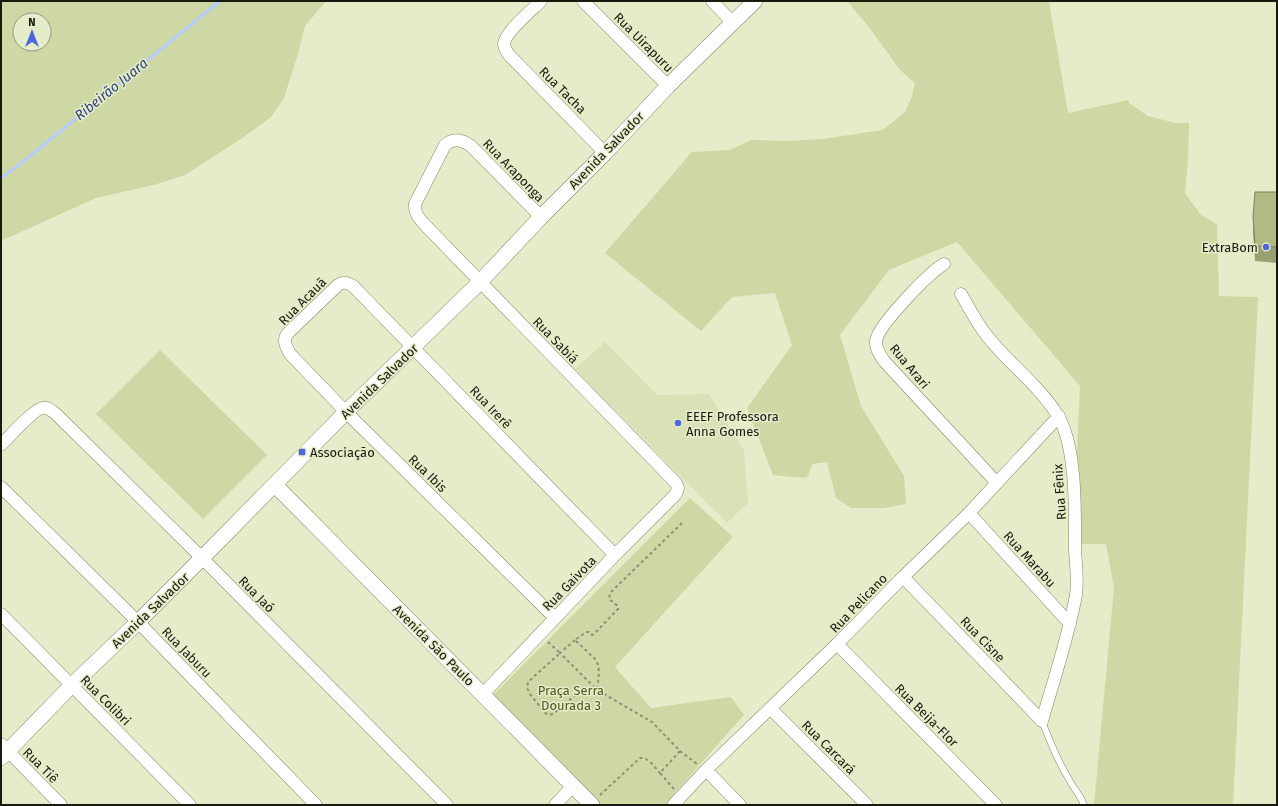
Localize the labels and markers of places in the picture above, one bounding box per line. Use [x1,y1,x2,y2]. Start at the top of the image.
place label: ExtraBom [1202,240,1258,255]
marker: ExtraBom [1261,242,1271,252]
place label: EEEF Professora Anna Gomes [686,409,779,439]
marker: EEEF Professora Anna Gomes [673,418,683,428]
place label: Associação [310,445,375,460]
marker: Associação [297,447,307,457]

